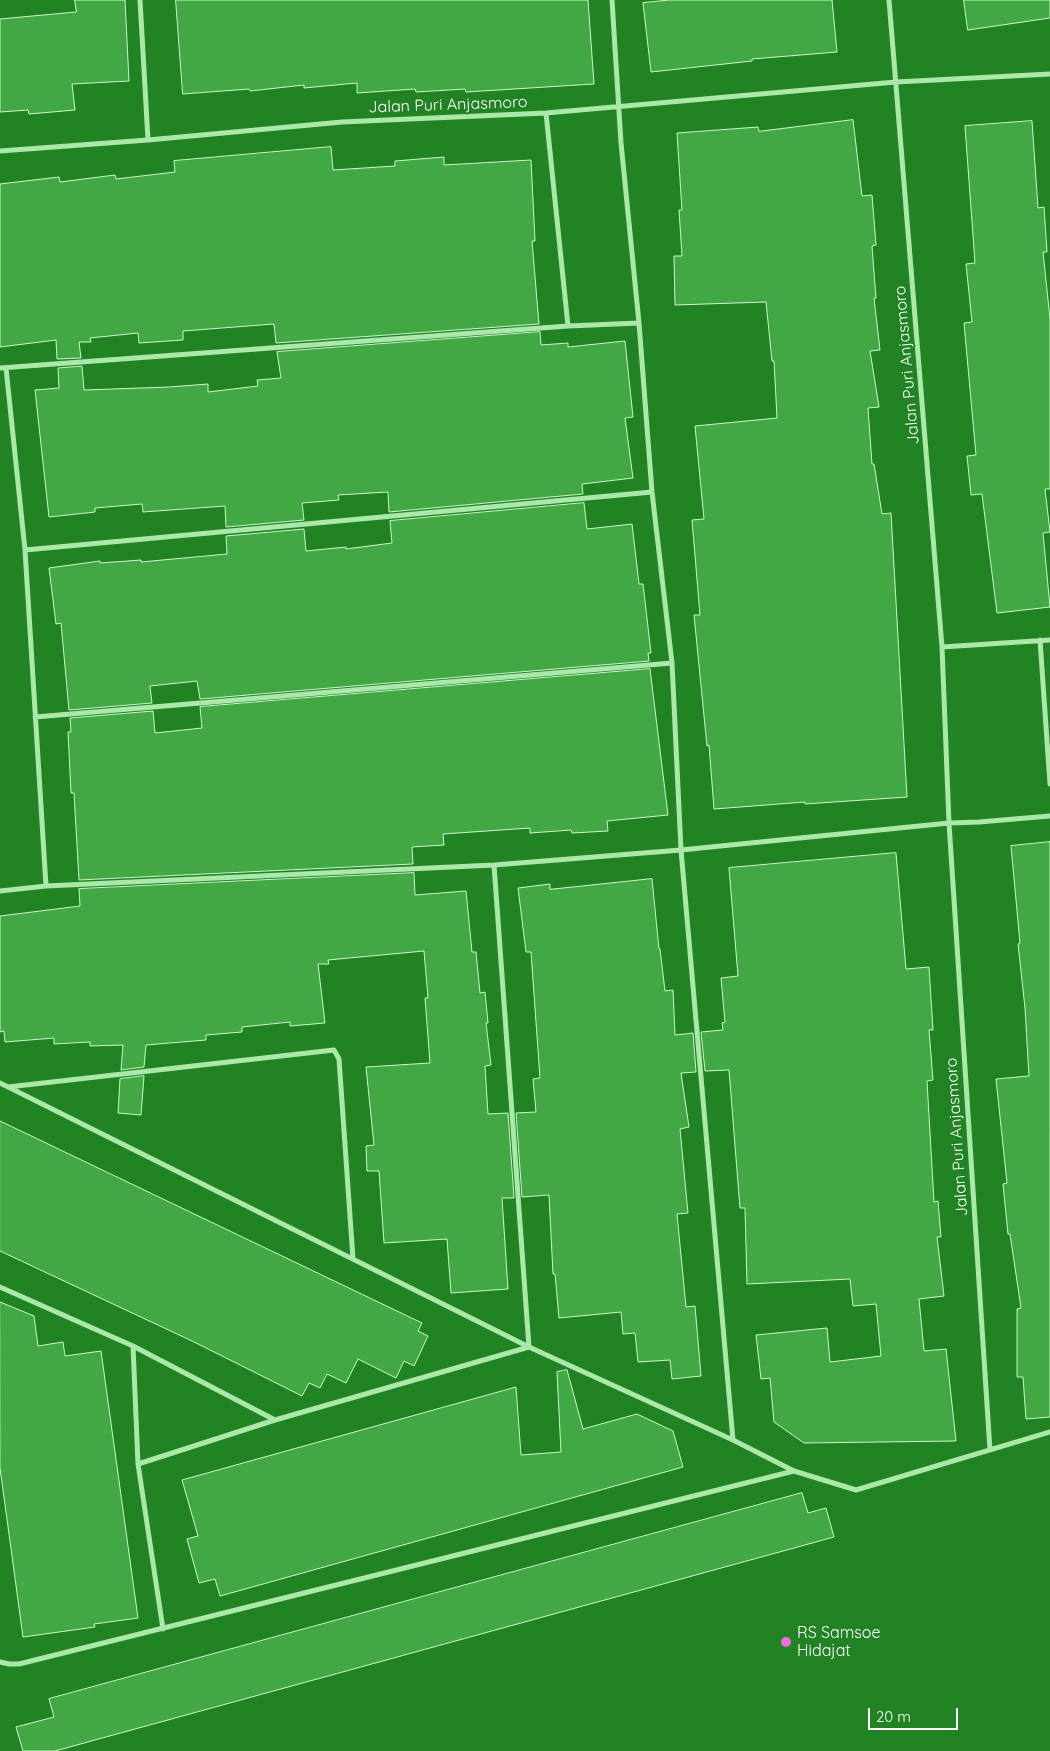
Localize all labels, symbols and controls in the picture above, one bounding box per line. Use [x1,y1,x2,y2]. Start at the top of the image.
street label: Jalan Puri Anjasmoro [368,93,528,117]
street label: Jalan Puri Anjasmoro [890,285,924,445]
street label: Jalan Puri Anjasmoro [942,1057,972,1217]
place label: RS Samsoe Hidajat [797,1623,881,1661]
marker: RS Samsoe Hidajat [779,1635,793,1649]
scale bar [870,1698,960,1730]
text: 20 m [876,1707,911,1726]

